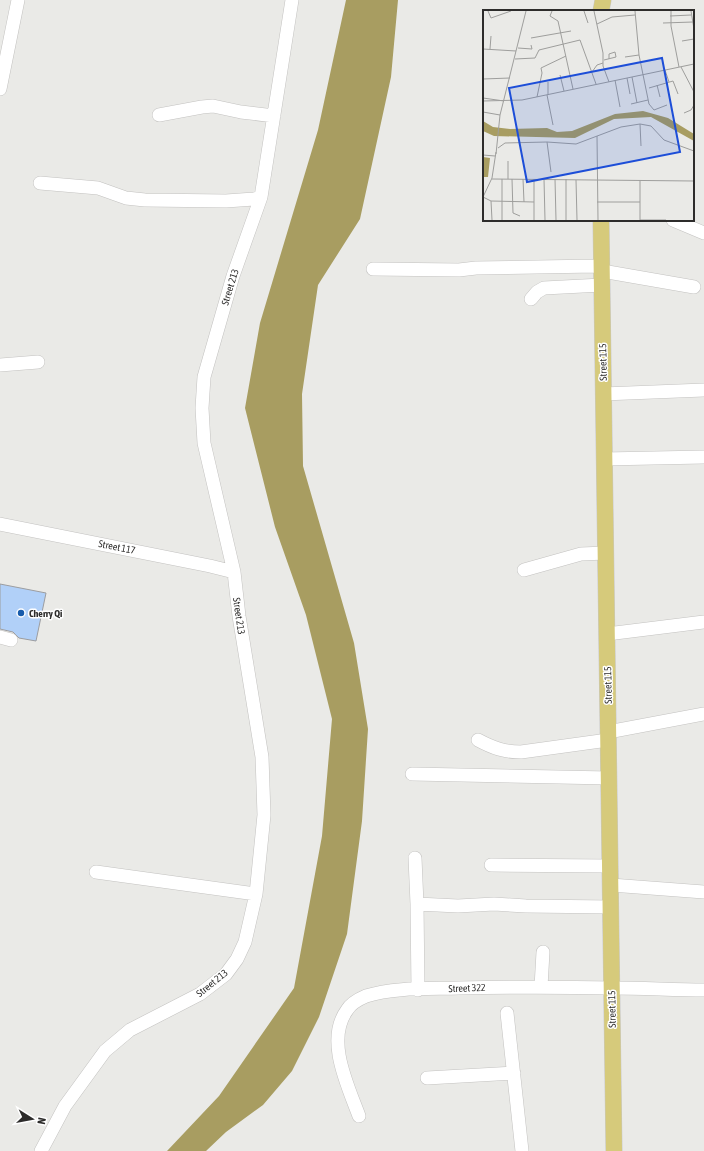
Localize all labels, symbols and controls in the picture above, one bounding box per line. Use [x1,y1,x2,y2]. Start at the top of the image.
inset map [483,10,694,221]
street label: Street 213 [219,267,241,307]
street label: Street 115 [597,343,609,381]
street label: Street 117 [98,538,137,556]
street label: Street 213 [231,597,247,636]
marker: Cherry Qi [16,608,26,618]
place label: Cherry Qi [29,608,62,619]
street label: Street 115 [602,666,614,704]
street label: Street 213 [194,967,230,999]
street label: Street 322 [448,982,486,994]
street label: Street 115 [606,990,618,1028]
north arrow [12,1099,52,1139]
text: N [35,1117,48,1125]

